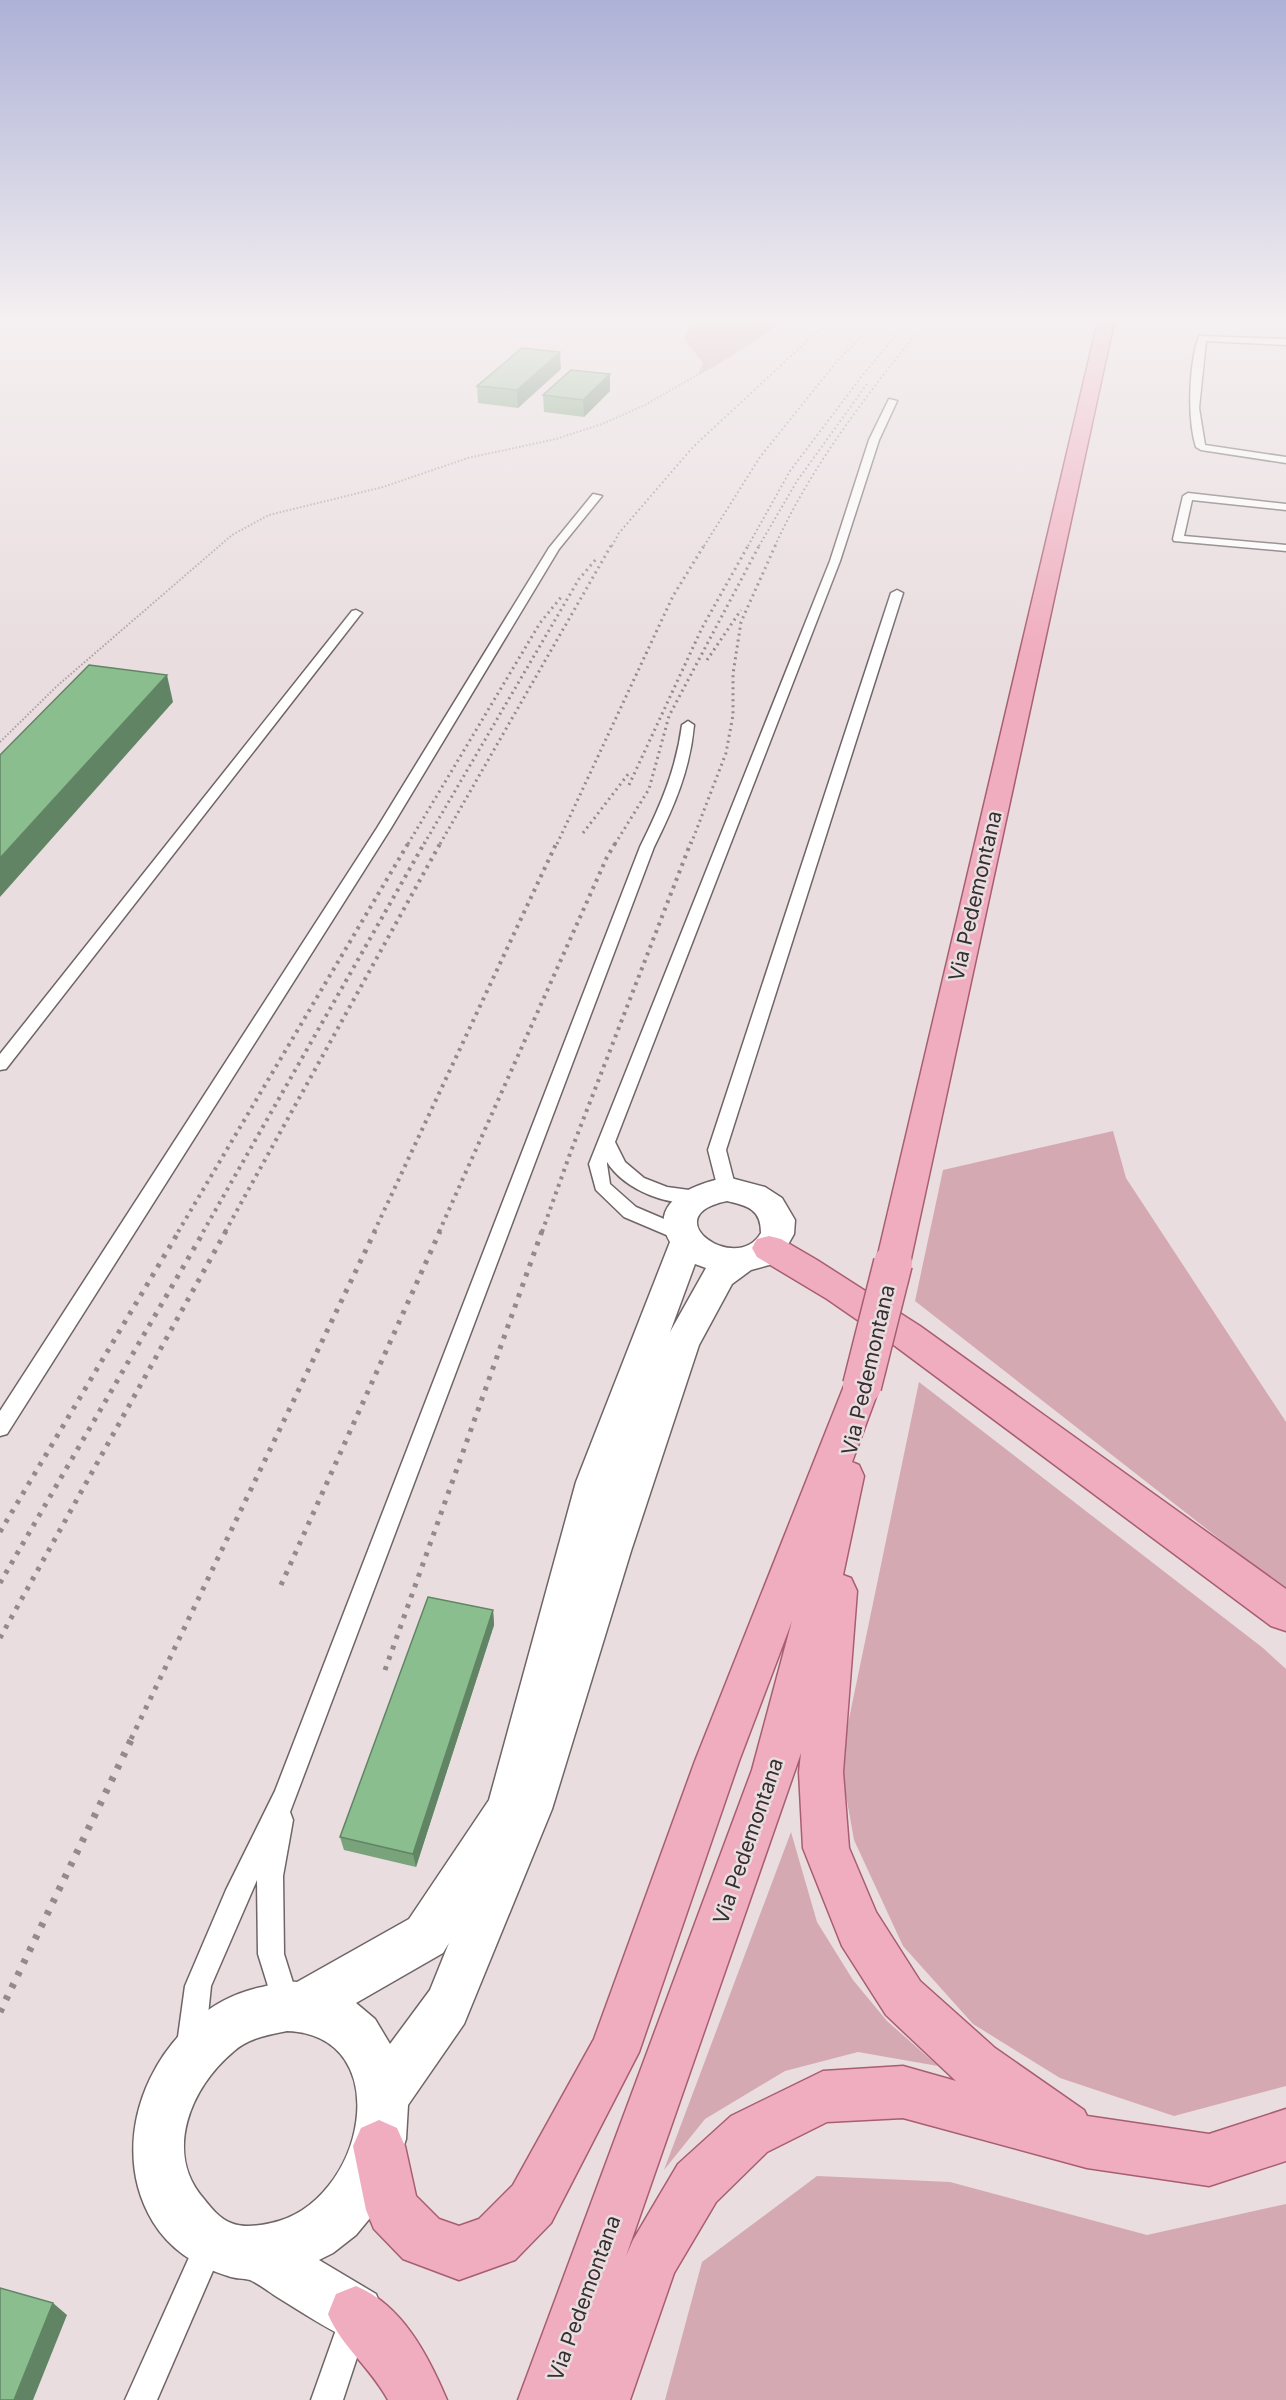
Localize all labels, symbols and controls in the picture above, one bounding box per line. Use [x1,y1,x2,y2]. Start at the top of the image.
street label: Via Pedemontana [943,808,1007,984]
street label: Via Pedemontana [836,1282,900,1458]
street label: Via Pedemontana [708,1755,788,1927]
street label: Via Pedemontana [542,2212,626,2384]

